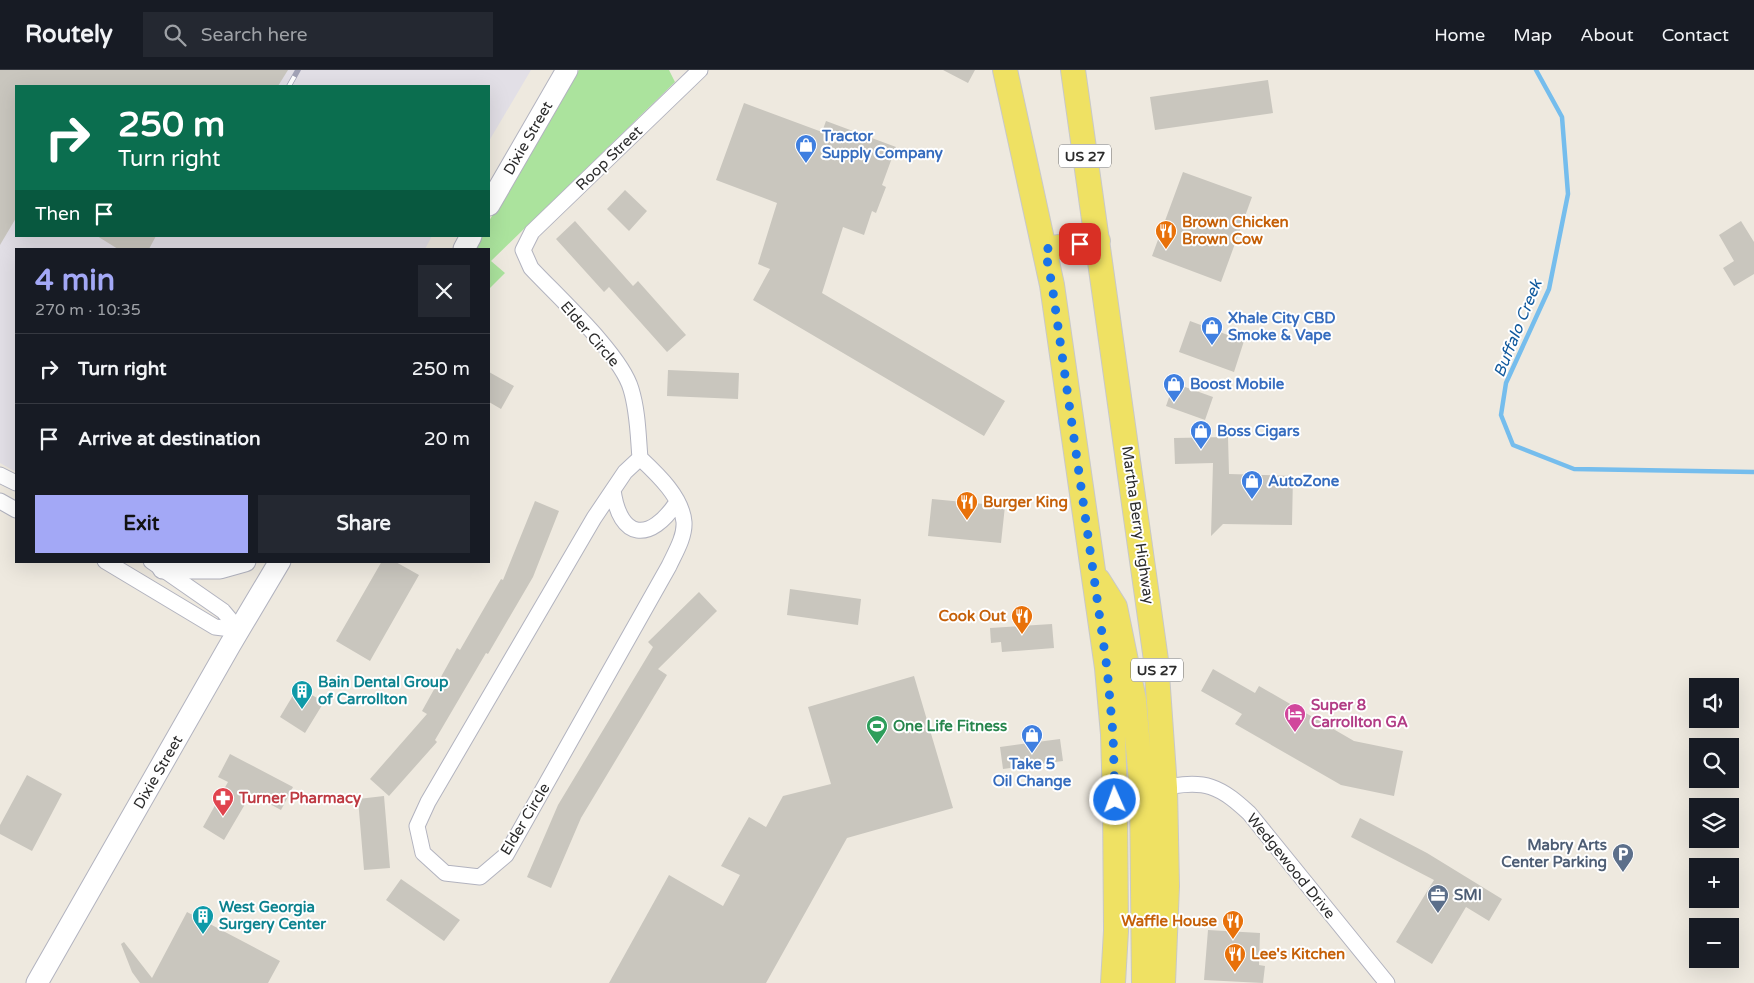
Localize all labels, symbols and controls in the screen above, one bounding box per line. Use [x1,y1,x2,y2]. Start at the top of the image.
search box [143,12,493,57]
text: Routely [25,20,113,49]
icon: search [161,21,189,49]
text: Search here [201,24,308,46]
text: Home [1434,24,1485,46]
text: Map [1513,24,1552,46]
text: About [1580,24,1634,46]
text: Contact [1662,24,1729,46]
street label: Dixie Street [500,98,556,178]
text: 250 m [118,104,225,146]
icon: right [35,105,100,170]
street label: Roop Street [572,122,646,194]
place label: Tractor Supply Company [821,127,943,163]
shop icon: Tractor Supply Company [794,133,818,164]
road number: US 27 [1059,144,1111,168]
text: Turn right [118,146,220,172]
icon: arrive [90,200,118,228]
text: Then [35,203,80,225]
place label: Brown Chicken Brown Cow [1182,213,1289,248]
restaurant icon: Brown Chicken Brown Cow [1154,219,1178,250]
pin [1059,223,1101,265]
icon: arrive [1066,230,1094,258]
text: 4 min [35,262,115,299]
button: close [418,265,470,317]
water label: Buffalo Creek [1489,275,1547,380]
street label: Elder Circle [557,298,623,370]
text: 270 m · 10:35 [35,300,141,320]
place label: Xhale City CBD Smoke & Vape [1228,309,1336,345]
shop icon: Xhale City CBD Smoke & Vape [1200,315,1224,346]
icon: right [35,355,63,383]
text: Turn right [78,358,166,380]
text: 250 m [412,358,470,380]
shop icon: Boost Mobile [1162,372,1186,403]
place label: Boost Mobile [1190,375,1285,393]
shop icon: Boss Cigars [1189,419,1213,450]
place label: Boss Cigars [1217,422,1300,441]
icon: arrive [35,425,63,453]
text: Arrive at destination [78,428,261,450]
text: 20 m [424,428,470,450]
street label: Martha Berry Highway [1118,445,1158,605]
shop icon: AutoZone [1240,469,1264,500]
place label: AutoZone [1268,472,1340,490]
restaurant icon: Burger King [955,490,979,521]
place label: Burger King [983,493,1068,512]
button: Exit [35,495,248,553]
button: Share [258,495,470,553]
restaurant icon: Cook Out [1010,604,1034,635]
place label: Cook Out [939,607,1006,625]
road number: US 27 [1131,658,1183,682]
place label: Bain Dental Group of Carrollton [318,673,449,708]
map controls [1689,678,1739,968]
button: sound [1689,678,1739,728]
building icon: Bain Dental Group of Carrollton [290,679,314,710]
place label: Super 8 Carrollton GA [1311,696,1408,731]
hotel icon: Super 8 Carrollton GA [1283,702,1307,733]
sports icon: One Life Fitness [865,714,889,745]
place label: One Life Fitness [893,717,1007,735]
shop icon: Take 5 Oil Change [1020,723,1044,754]
street label: Dixie Street [130,732,186,812]
button: search [1689,738,1739,788]
place label: Take 5 Oil Change [993,755,1072,791]
position arrow [1088,773,1140,825]
street label: Elder Circle [496,780,554,858]
pharmacy icon: Turner Pharmacy [211,786,235,817]
place label: Turner Pharmacy [238,789,361,808]
button: layers [1689,798,1739,848]
street label: Wedgewood Drive [1243,810,1339,922]
place label: Mabry Arts Center Parking [1501,836,1607,872]
parking icon: Mabry Arts Center Parking [1611,842,1635,873]
button: + [1689,858,1739,908]
office icon: SMI [1426,883,1450,914]
place label: SMI [1454,886,1482,904]
place label: West Georgia Surgery Center [219,898,326,934]
building icon: West Georgia Surgery Center [191,904,215,935]
restaurant icon: Waffle House [1221,909,1245,940]
place label: Waffle House [1121,912,1218,930]
button: − [1689,918,1739,968]
restaurant icon: Lee's Kitchen [1223,942,1247,973]
place label: Lee's Kitchen [1251,945,1345,963]

